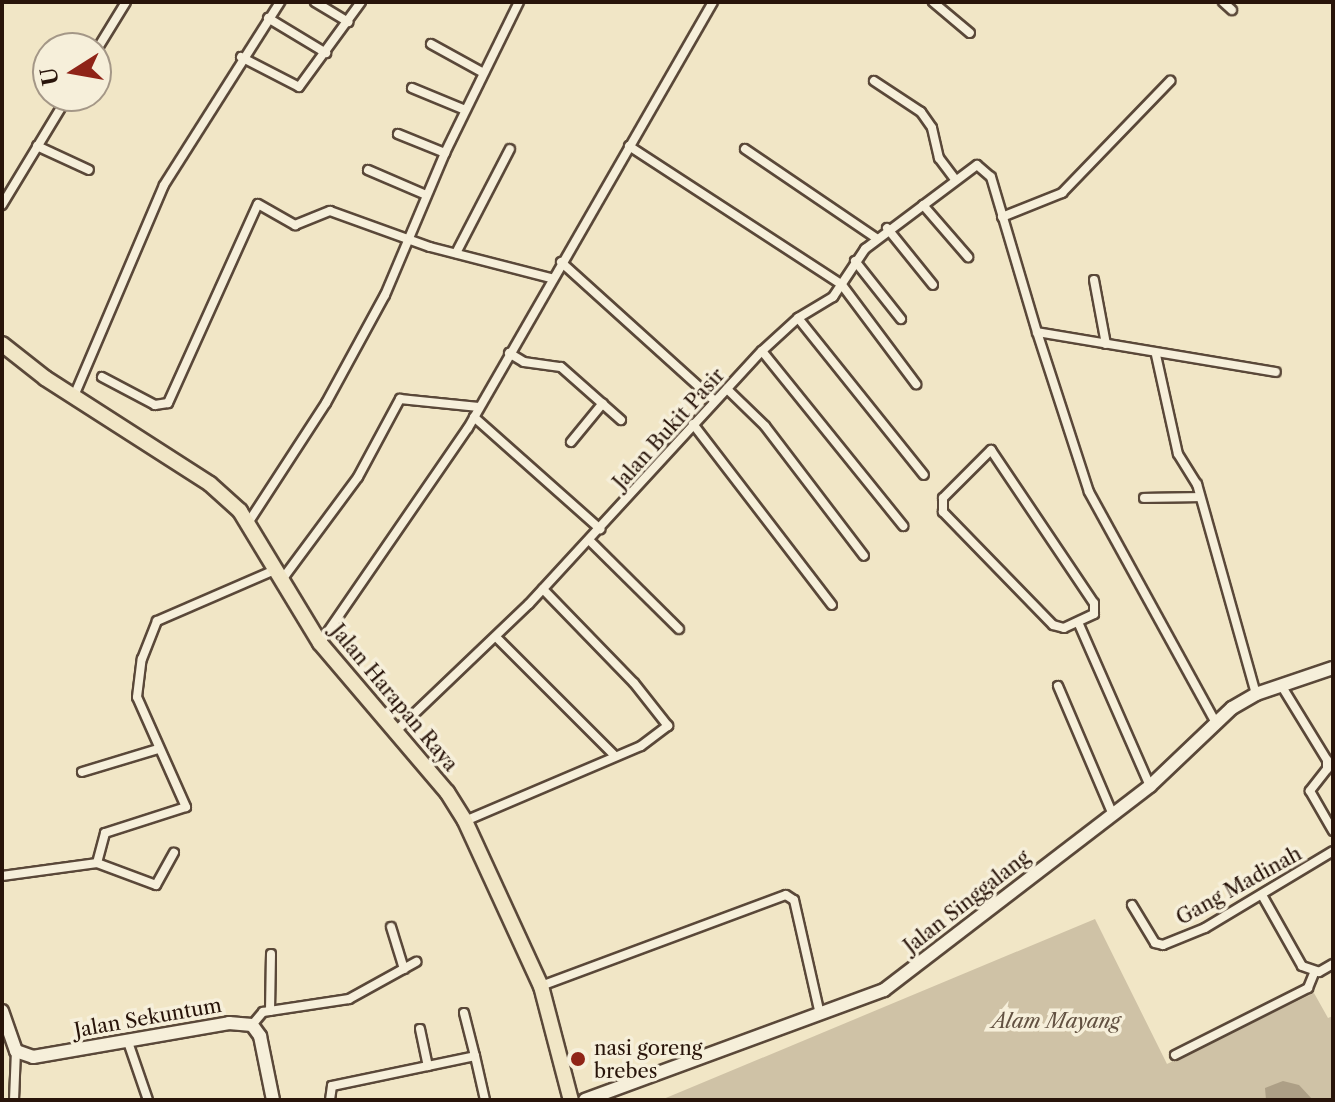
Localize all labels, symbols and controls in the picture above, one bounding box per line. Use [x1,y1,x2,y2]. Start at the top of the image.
north arrow [32,32,112,112]
text: U [35,65,65,88]
street label: Jalan Bukit Pasir [608,363,730,495]
street label: Jalan Harapan Raya [325,620,463,776]
street label: Gang Madinah [1172,842,1306,930]
street label: Jalan Singgalang [899,845,1035,959]
street label: Jalan Sekuntum [72,993,224,1043]
park label: Alam Mayang [992,1009,1120,1033]
place label: nasi goreng brebes [594,1036,702,1083]
marker: nasi goreng brebes [569,1050,587,1068]

